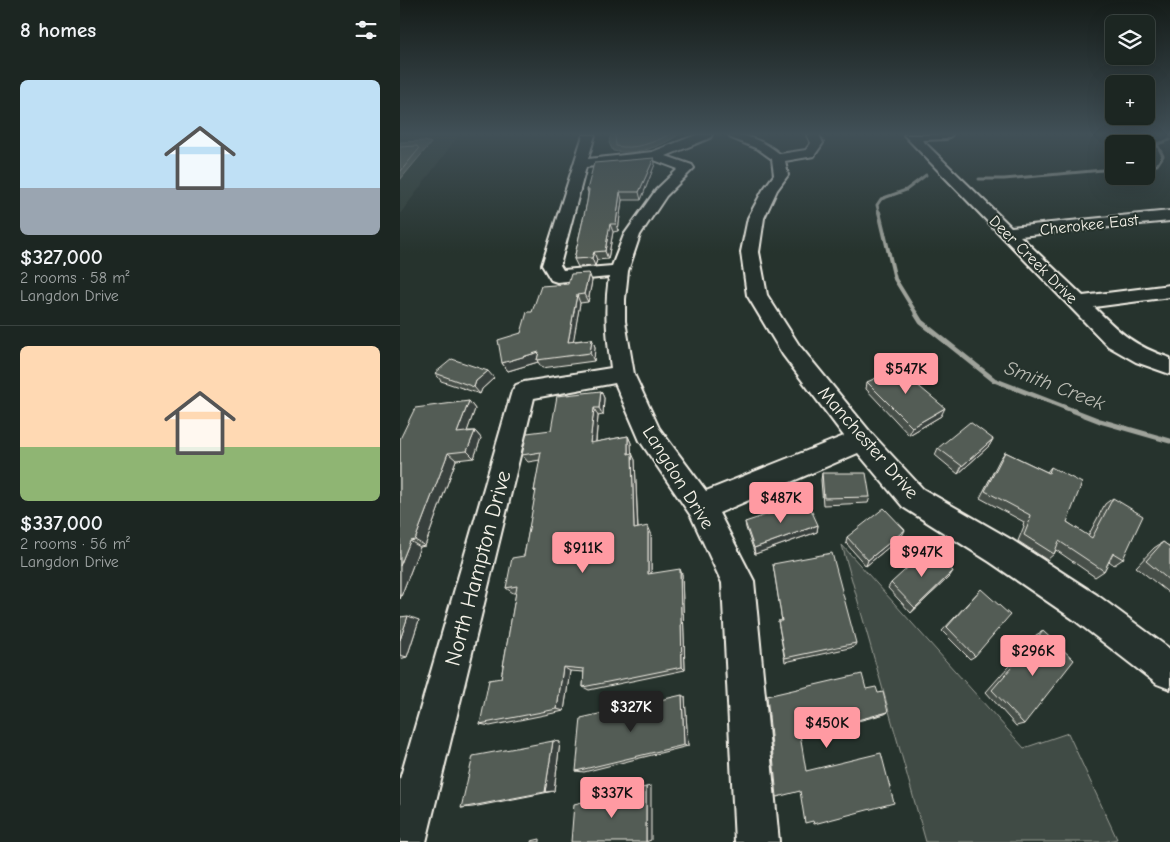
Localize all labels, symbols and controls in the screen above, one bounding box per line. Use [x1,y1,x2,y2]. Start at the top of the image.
map controls [1105,15,1155,185]
button: layers [1105,15,1155,65]
icon: filters [352,16,380,44]
text: 8 homes [20,18,96,42]
button: + [1105,75,1155,125]
icon: home [155,113,245,203]
button: − [1105,135,1155,185]
street label: Cherokee East [1039,211,1140,239]
street label: Deer Creek Drive [985,212,1081,308]
text: $327,000 [20,245,103,269]
text: 2 rooms · 58 m² [20,269,130,287]
text: Langdon Drive [20,287,119,305]
pin: $547K [871,352,941,395]
water label: Smith Creek [1002,356,1108,415]
text: $547K [885,360,927,378]
icon: home [155,378,245,468]
street label: Manchester Drive [813,382,923,504]
street label: Langdon Drive [638,422,719,533]
street label: North Hampton Drive [439,468,517,669]
pin: $487K [746,482,816,524]
text: $487K [760,489,802,507]
text: $337,000 [20,511,103,535]
pin: $911K [548,532,618,574]
text: 2 rooms · 56 m² [20,535,130,553]
pin: $947K [887,536,957,578]
text: $911K [563,539,603,557]
text: $947K [901,543,943,561]
text: Langdon Drive [20,553,119,571]
pin: $296K [998,634,1068,677]
text: $296K [1011,642,1055,660]
pin: $327K [596,690,666,733]
text: $327K [610,698,652,716]
pin: $450K [792,706,862,749]
text: $450K [805,714,849,732]
pin: $337K [577,776,647,819]
text: $337K [591,784,633,802]

